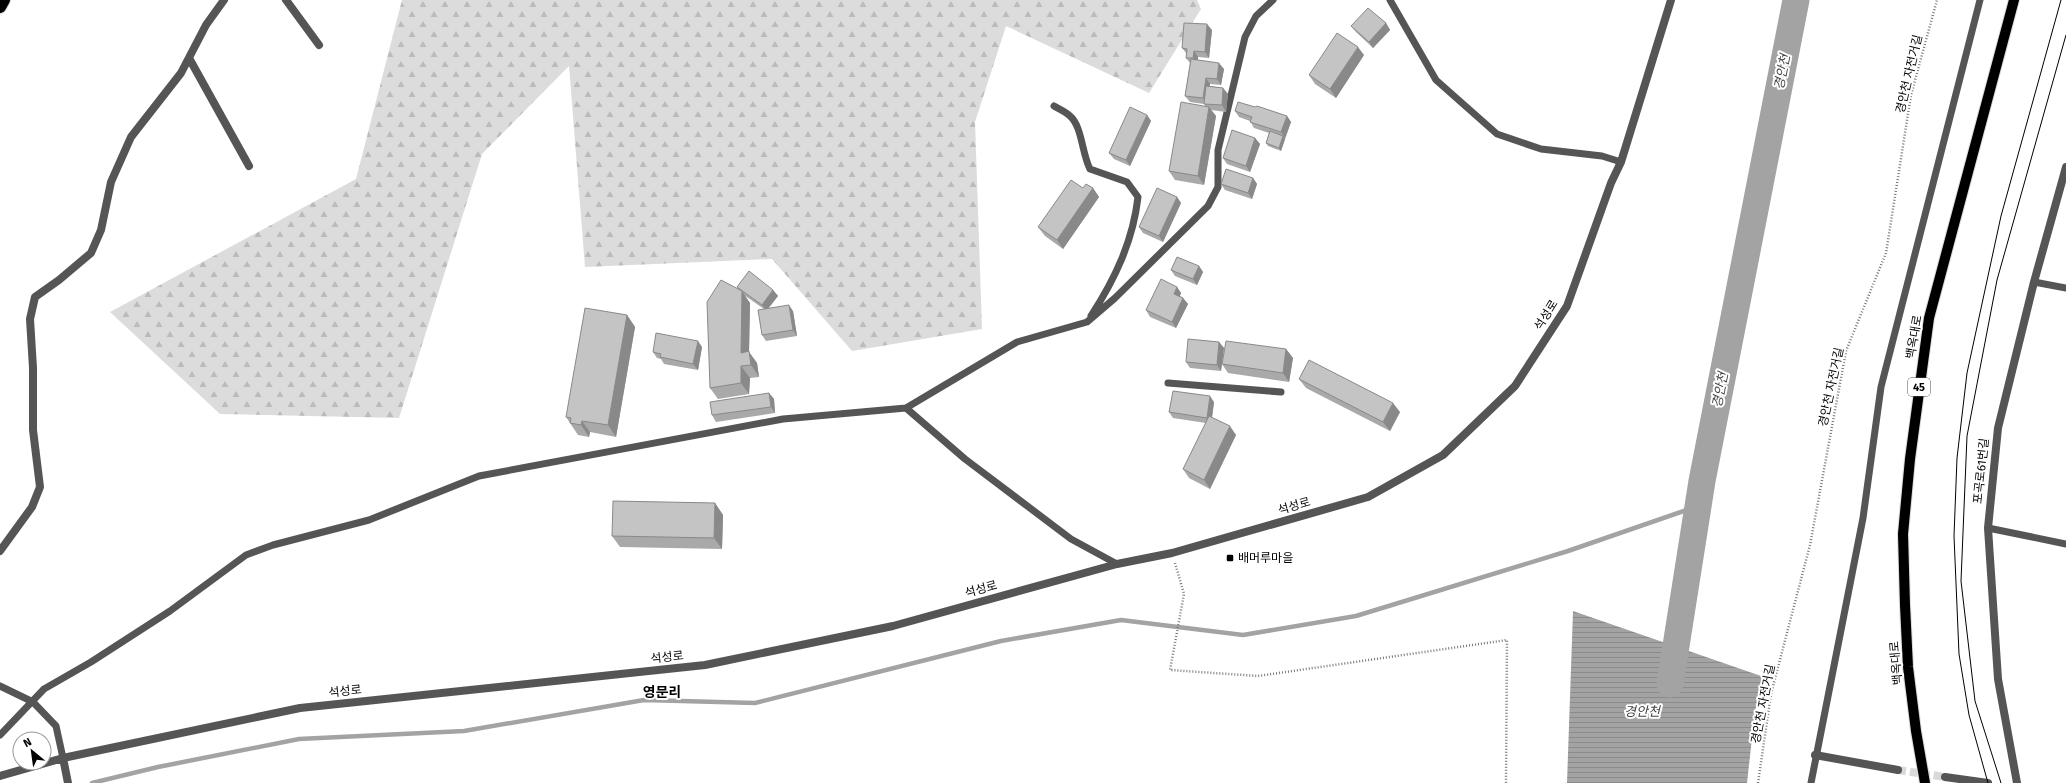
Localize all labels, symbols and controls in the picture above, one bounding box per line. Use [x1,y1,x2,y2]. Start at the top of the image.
street label: 경안천 자전거길 [1893,33,1925,115]
water label: 경안천 [1771,52,1793,91]
street label: 석성로 [1531,297,1561,333]
street label: 백옥대로 [1903,314,1925,360]
street label: 경안천 자전거길 [1816,346,1846,428]
water label: 경안천 [1709,370,1731,409]
road number: 45 [1908,378,1930,396]
street label: 포곡로61번길 [1971,437,1991,505]
street label: 석성로 [1276,495,1312,517]
place label: 배머루마을 [1238,551,1293,565]
marker: 배머루마을 [1225,553,1235,563]
street label: 석성로 [963,578,999,600]
street label: 백옥대로 [1887,640,1905,686]
street label: 석성로 [650,648,684,666]
street label: 경안천 자전거길 [1748,663,1778,745]
street label: 석성로 [328,682,362,700]
district label: 영문리 [643,684,681,701]
water label: 경안천 [1624,704,1661,719]
north arrow [12,731,52,771]
text: N [21,735,34,750]

